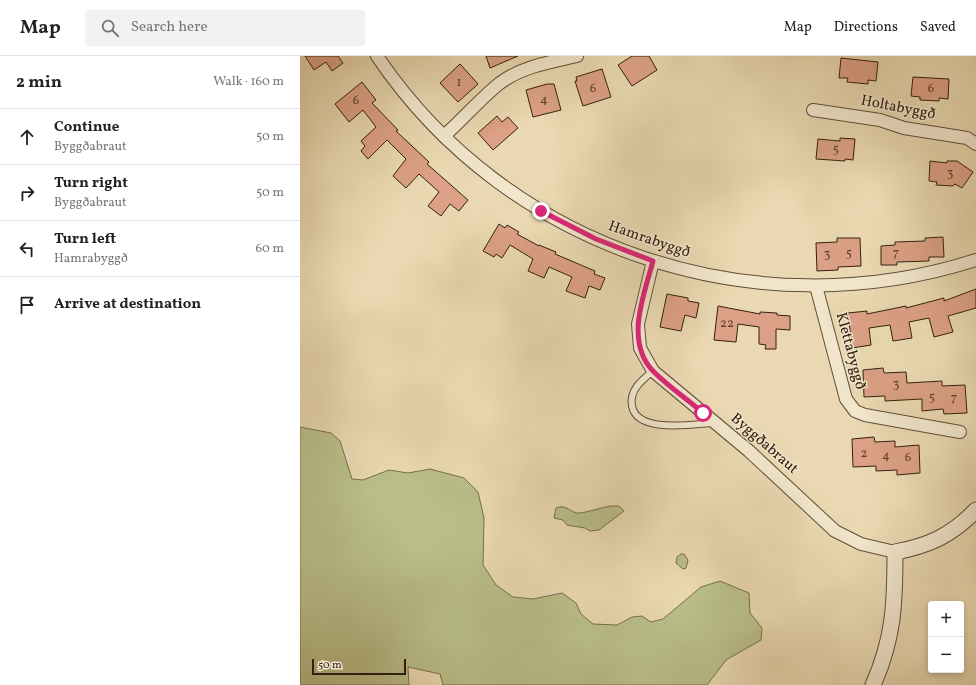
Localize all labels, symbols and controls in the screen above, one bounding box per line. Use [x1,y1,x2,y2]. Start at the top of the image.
search box [85,10,365,46]
text: Map [20,15,61,41]
icon: search [99,17,121,39]
text: Search here [131,17,208,38]
text: Map [784,18,812,37]
text: Directions [834,18,898,37]
text: Saved [920,18,956,37]
text: 2 min [16,71,62,94]
text: Walk · 160 m [213,73,284,91]
house number: 1 [456,74,462,92]
house number: 6 [590,80,597,98]
house number: 6 [928,80,935,98]
street label: Holtabyggð [859,90,937,126]
house number: 4 [540,91,548,109]
house number: 6 [353,92,360,110]
text: Continue [54,117,119,138]
icon: ahead [16,126,38,148]
text: 50 m [256,128,284,146]
text: Byggðabraut [54,138,127,156]
house number: 5 [833,141,839,159]
house number: 3 [947,165,954,183]
text: Turn right [54,173,128,194]
icon: right [16,182,38,204]
text: 50 m [256,184,284,202]
text: Byggðabraut [54,194,127,212]
route end [532,202,550,220]
street label: Hamrabyggð [605,216,693,264]
text: Turn left [54,229,116,250]
icon: left [16,238,38,260]
text: 60 m [256,240,284,258]
house number: 7 [893,244,899,262]
house number: 5 [846,245,852,263]
house number: 3 [824,246,831,264]
text: Hamrabyggð [54,250,128,268]
icon: arrive [16,294,38,316]
text: Arrive at destination [54,294,201,315]
street label: Klettabyggð [830,310,870,392]
house number: 22 [720,315,734,333]
house number: 3 [893,376,900,394]
house number: 5 [929,389,935,407]
house number: 7 [951,389,957,407]
route start [694,404,712,422]
street label: Byggðabraut [725,409,803,479]
house number: 2 [861,445,868,463]
house number: 4 [882,447,890,465]
house number: 6 [905,449,912,467]
map controls [928,601,964,673]
button: + [928,601,964,637]
button: − [928,637,964,673]
scale bar [312,657,406,676]
text: 50 m [318,658,342,673]

